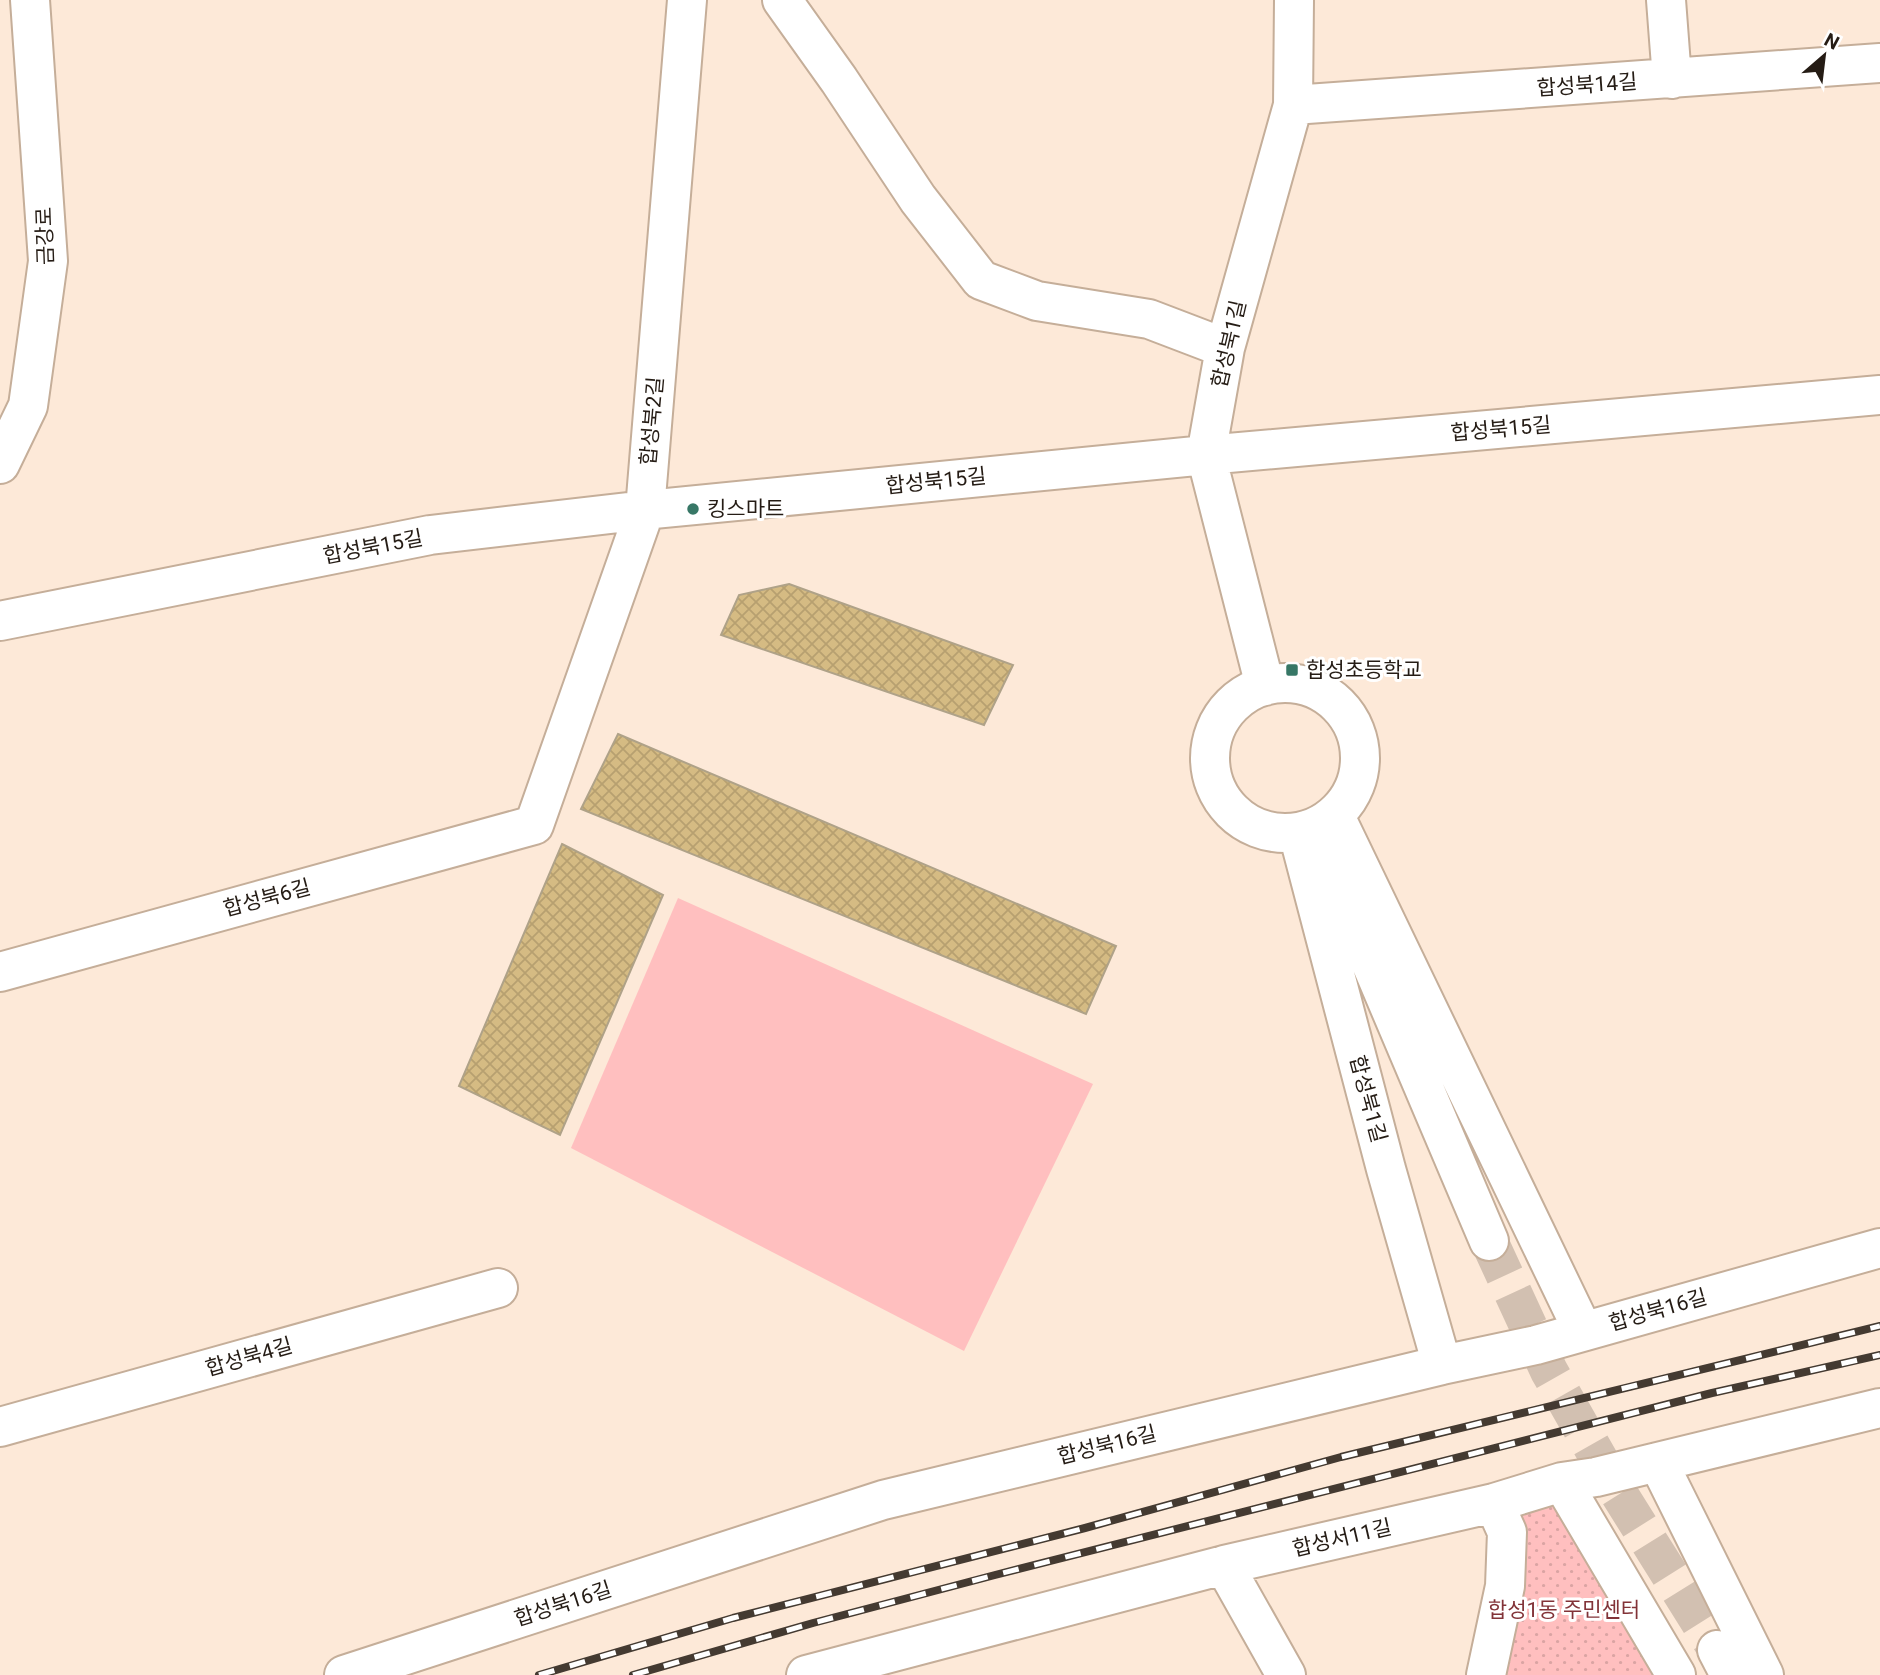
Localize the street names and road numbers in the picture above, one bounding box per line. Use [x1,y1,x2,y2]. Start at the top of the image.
street label: 합성북14길 [1536,70,1638,100]
street label: 금강로 [32,207,58,265]
street label: 합성북1길 [1207,298,1251,390]
street label: 합성북2길 [636,376,668,466]
street label: 합성북15길 [1450,413,1552,445]
street label: 합성북15길 [885,464,987,498]
street label: 합성북15길 [321,526,425,568]
street label: 합성북6길 [221,875,313,921]
street label: 합성북1길 [1345,1053,1391,1145]
street label: 합성북16길 [1606,1285,1710,1335]
street label: 합성북4길 [203,1333,295,1381]
street label: 합성북16길 [1055,1421,1159,1469]
street label: 합성서11길 [1290,1515,1394,1561]
street label: 합성북16길 [511,1577,615,1631]

